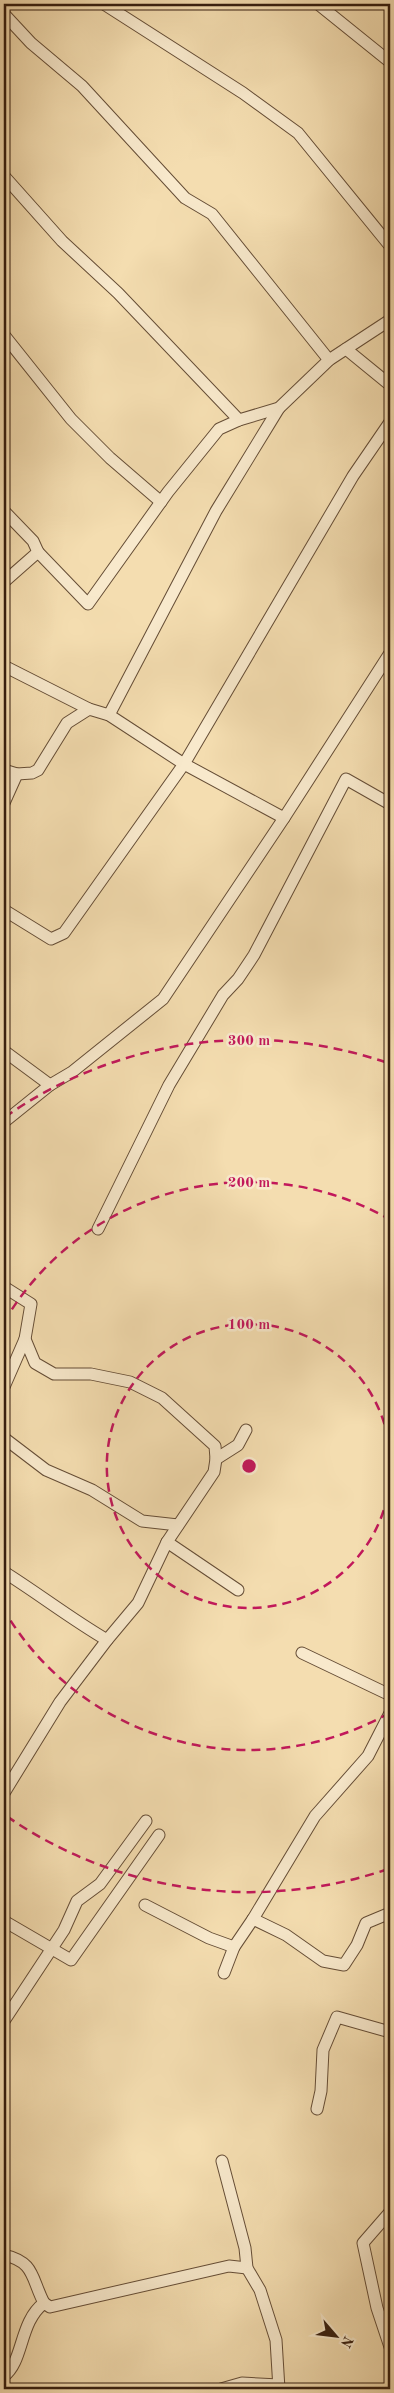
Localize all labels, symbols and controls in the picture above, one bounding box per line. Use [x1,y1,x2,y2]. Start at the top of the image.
text: 300 m [228,1034,270,1049]
text: 200 m [228,1176,270,1191]
text: 100 m [228,1318,270,1333]
centre of rings [240,1457,258,1475]
north arrow [312,2310,362,2360]
text: N [338,2334,355,2350]

